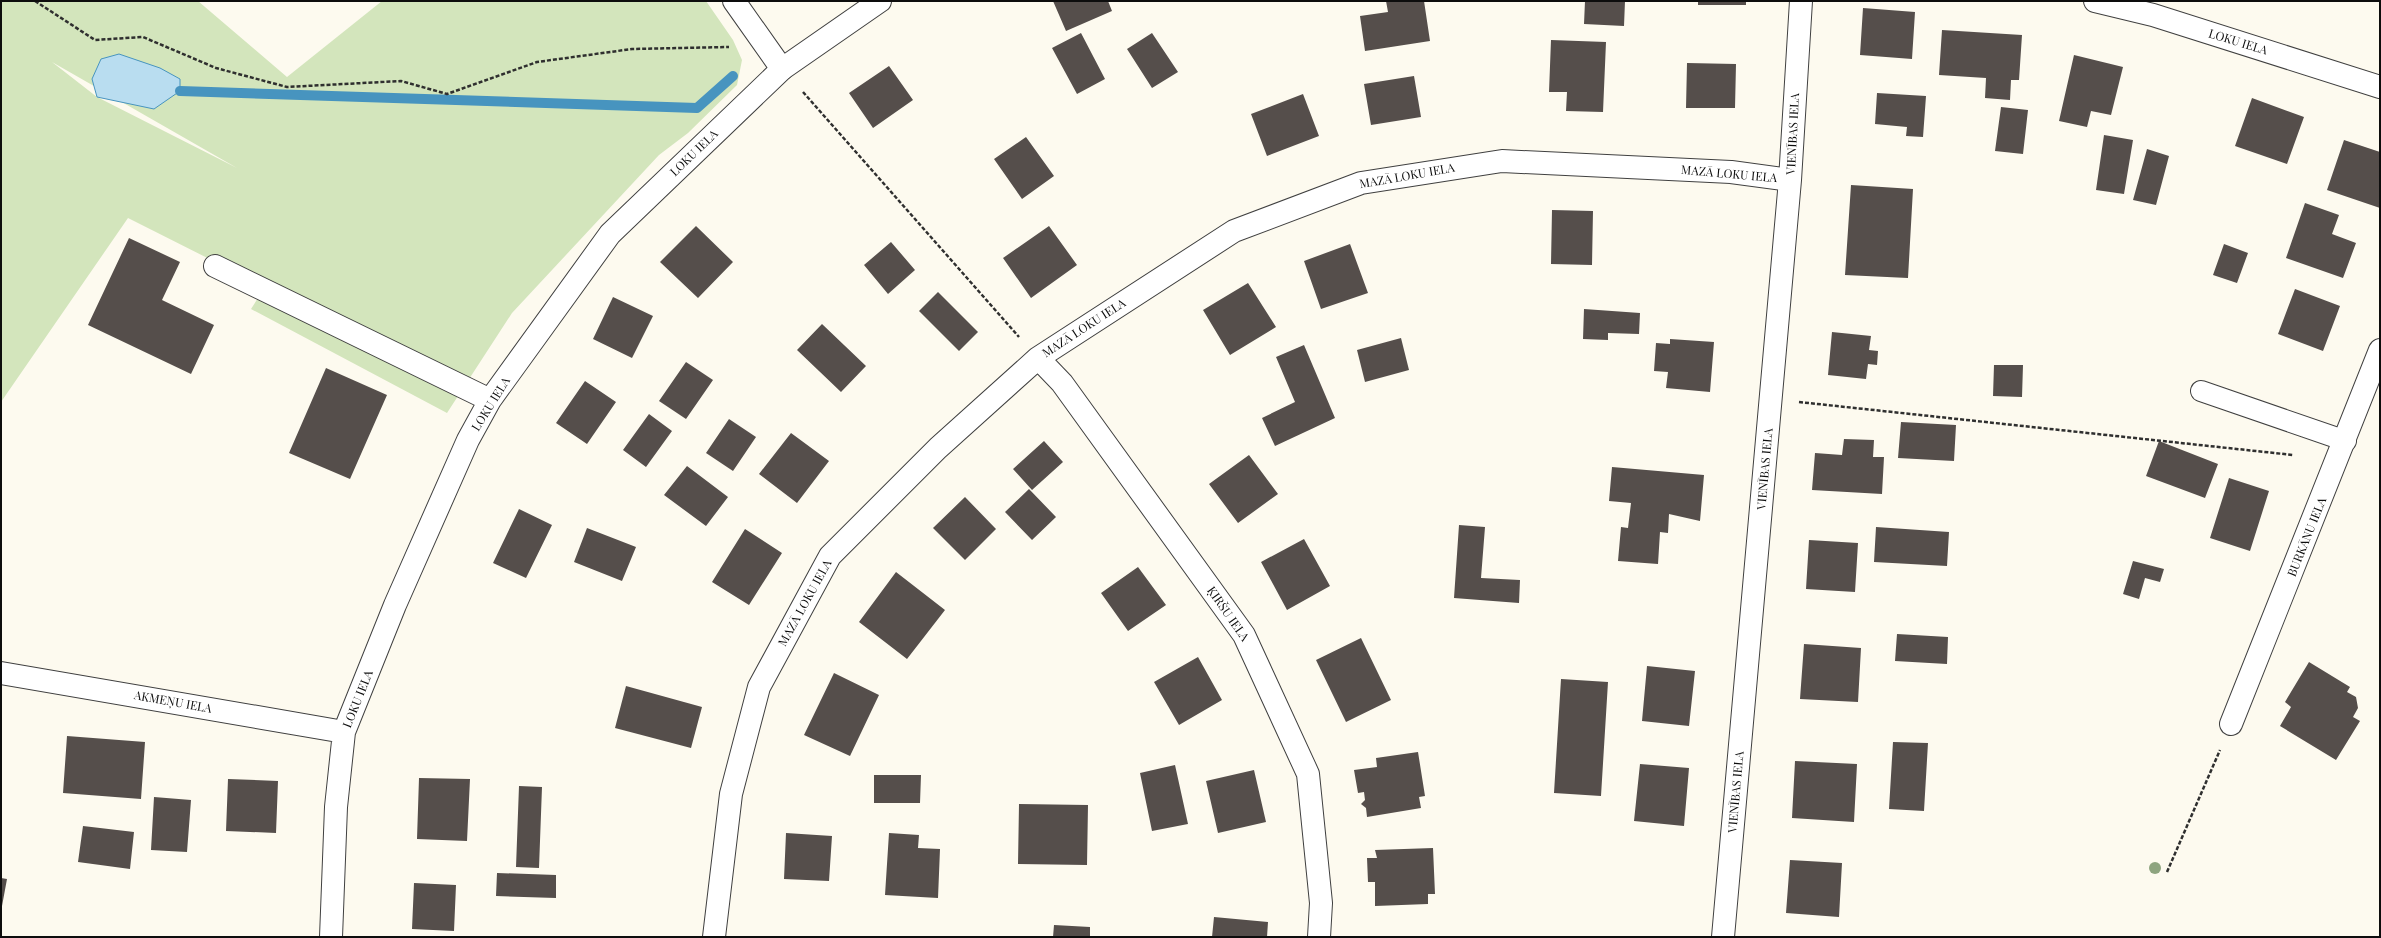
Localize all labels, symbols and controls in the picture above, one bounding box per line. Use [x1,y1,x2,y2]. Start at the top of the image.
street label: LOKU IELA [2207,24,2270,58]
street label: VIENĪBAS IELA [1782,92,1802,176]
street label: LOKU IELA [666,125,721,179]
street label: MAZĀ LOKU IELA [1358,159,1456,191]
street label: MAZĀ LOKU IELA [1680,161,1778,185]
street label: MAZĀ LOKU IELA [1039,294,1129,360]
street label: LOKU IELA [467,373,513,434]
street label: VIENĪBAS IELA [1752,427,1776,511]
street label: BURKĀNU IELA [2283,494,2329,579]
street label: MAZĀ LOKU IELA [774,556,835,649]
street label: ĶIRŠU IELA [1204,583,1254,644]
street label: LOKU IELA [338,667,376,730]
street label: AKMEŅU IELA [132,686,214,716]
street label: VIENĪBAS IELA [1723,750,1747,834]

